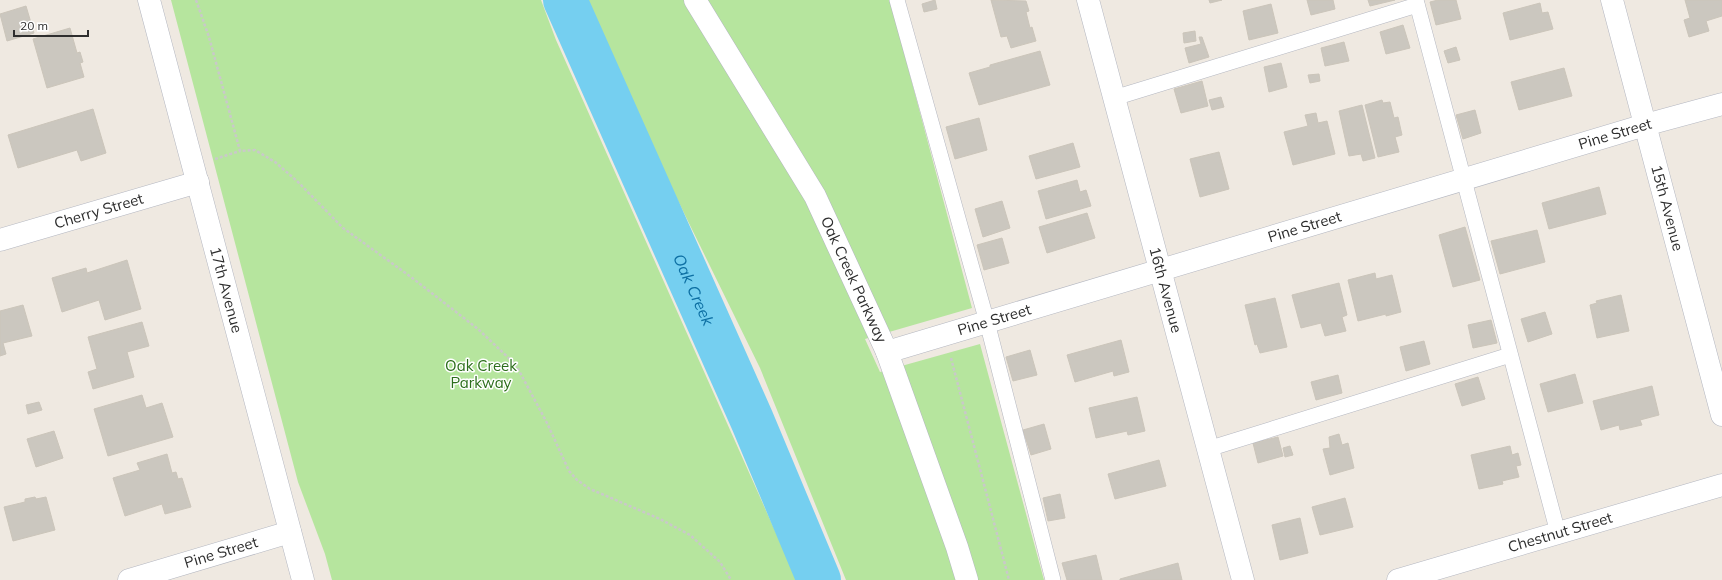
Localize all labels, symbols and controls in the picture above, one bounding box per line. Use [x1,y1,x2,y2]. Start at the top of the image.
scale bar [14,12,88,38]
text: 20 m [20,18,48,33]
street label: Pine Street [1576,114,1654,153]
street label: 15th Avenue [1647,163,1688,253]
street label: Cherry Street [52,189,146,233]
street label: Pine Street [1266,206,1344,246]
street label: Oak Creek Parkway [817,213,891,346]
street label: 17th Avenue [206,245,247,335]
street label: 16th Avenue [1145,245,1187,335]
water label: Oak Creek [669,250,719,329]
street label: Pine Street [955,299,1033,339]
park label: Oak Creek Parkway [445,356,517,392]
street label: Chestnut Street [1506,508,1615,556]
street label: Pine Street [182,532,260,572]

